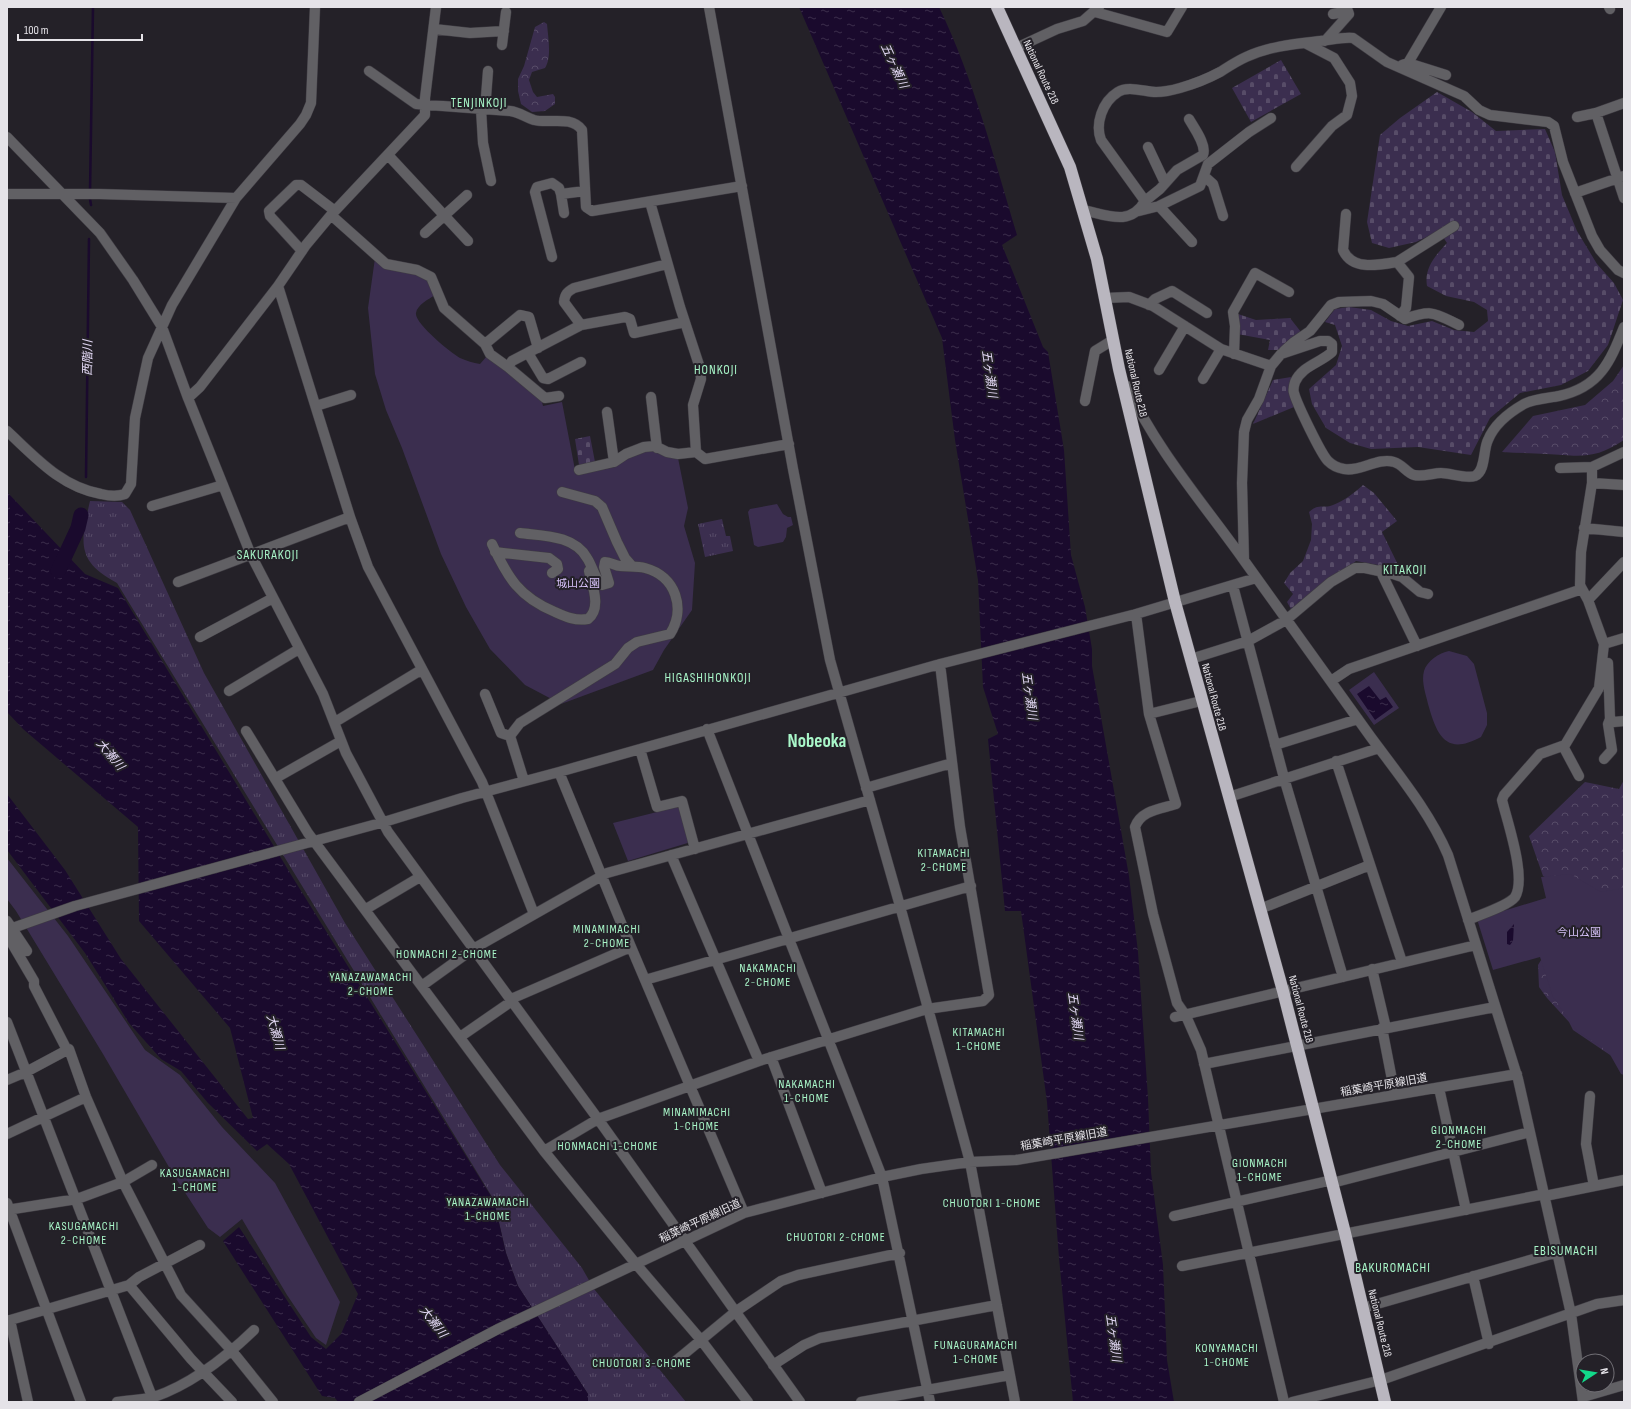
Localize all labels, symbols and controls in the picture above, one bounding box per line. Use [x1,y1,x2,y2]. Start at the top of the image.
scale bar [18,16,142,42]
text: 100 m [24,23,49,38]
street label: National Route 218 [1020,38,1062,106]
water label: 五ヶ瀬川 [877,41,912,93]
district label: TENJINKOJI [451,95,507,111]
water label: 西階川 [80,338,96,376]
street label: National Route 218 [1122,348,1150,418]
water label: 五ヶ瀬川 [978,349,1000,401]
district label: HONKOJI [694,362,738,378]
district label: SAKURAKOJI [237,547,299,563]
district label: KITAKOJI [1383,562,1427,578]
park label: 城山公園 [556,577,600,590]
street label: National Route 218 [1199,662,1229,732]
district label: HIGASHIHONKOJI [664,670,752,686]
water label: 五ヶ瀬川 [1018,671,1040,723]
district label: Nobeoka [788,730,846,753]
water label: 大瀬川 [93,736,129,775]
district label: KITAMACHI 2-CHOME [918,846,970,875]
district label: MINAMIMACHI 2-CHOME [573,922,641,951]
park label: 今山公園 [1557,926,1601,939]
district label: HONMACHI 2-CHOME [396,947,498,962]
district label: NAKAMACHI 2-CHOME [739,961,797,990]
district label: YANAZAWAMACHI 2-CHOME [329,970,413,999]
street label: National Route 218 [1286,974,1316,1044]
water label: 五ヶ瀬川 [1064,991,1086,1043]
water label: 大瀬川 [263,1013,288,1053]
district label: KITAMACHI 1-CHOME [953,1025,1005,1054]
street label: 稲葉崎平原線旧道 [1340,1071,1428,1099]
district label: NAKAMACHI 1-CHOME [778,1077,836,1106]
district label: MINAMIMACHI 1-CHOME [663,1105,731,1134]
district label: GIONMACHI 2-CHOME [1431,1123,1487,1152]
street label: 稲葉崎平原線旧道 [1020,1125,1108,1153]
district label: HONMACHI 1-CHOME [557,1139,659,1154]
district label: GIONMACHI 1-CHOME [1232,1156,1288,1185]
district label: KASUGAMACHI 1-CHOME [160,1166,230,1195]
district label: YANAZAWAMACHI 1-CHOME [446,1195,530,1224]
district label: CHUOTORI 1-CHOME [943,1196,1041,1211]
street label: 稲葉崎平原線旧道 [657,1197,743,1245]
district label: KASUGAMACHI 2-CHOME [49,1219,119,1248]
district label: CHUOTORI 2-CHOME [786,1230,886,1245]
district label: EBISUMACHI [1534,1243,1598,1259]
district label: BAKUROMACHI [1355,1260,1431,1276]
street label: National Route 218 [1365,1288,1395,1358]
water label: 大瀬川 [416,1303,451,1342]
water label: 五ヶ瀬川 [1102,1313,1124,1365]
district label: FUNAGURAMACHI 1-CHOME [934,1338,1018,1367]
district label: KONYAMACHI 1-CHOME [1195,1341,1259,1370]
north arrow [1575,1353,1615,1393]
district label: CHUOTORI 3-CHOME [592,1356,692,1371]
text: N [1597,1367,1611,1375]

